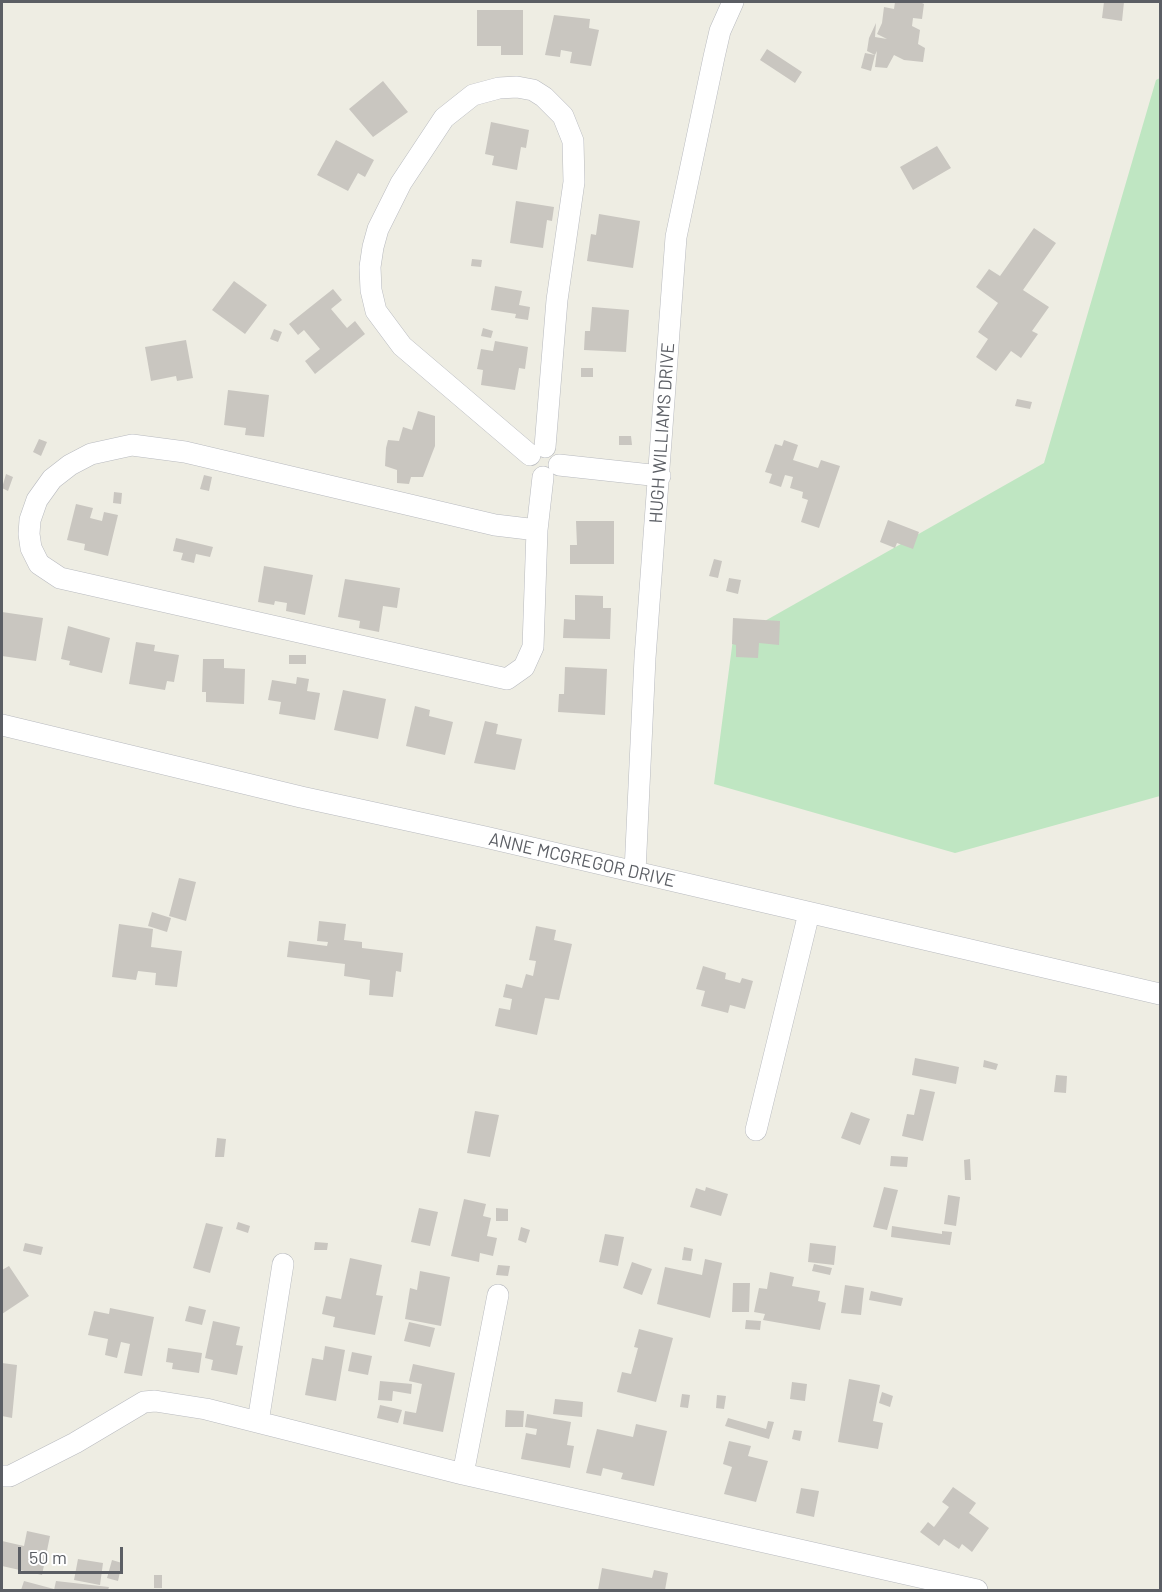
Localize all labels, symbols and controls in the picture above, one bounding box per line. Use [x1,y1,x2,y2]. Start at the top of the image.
street label: HUGH WILLIAMS DRIVE [645,342,679,524]
street label: ANNE MCGREGOR DRIVE [487,828,677,892]
scale bar [21,1535,126,1573]
text: 50 m [29,1546,67,1568]

